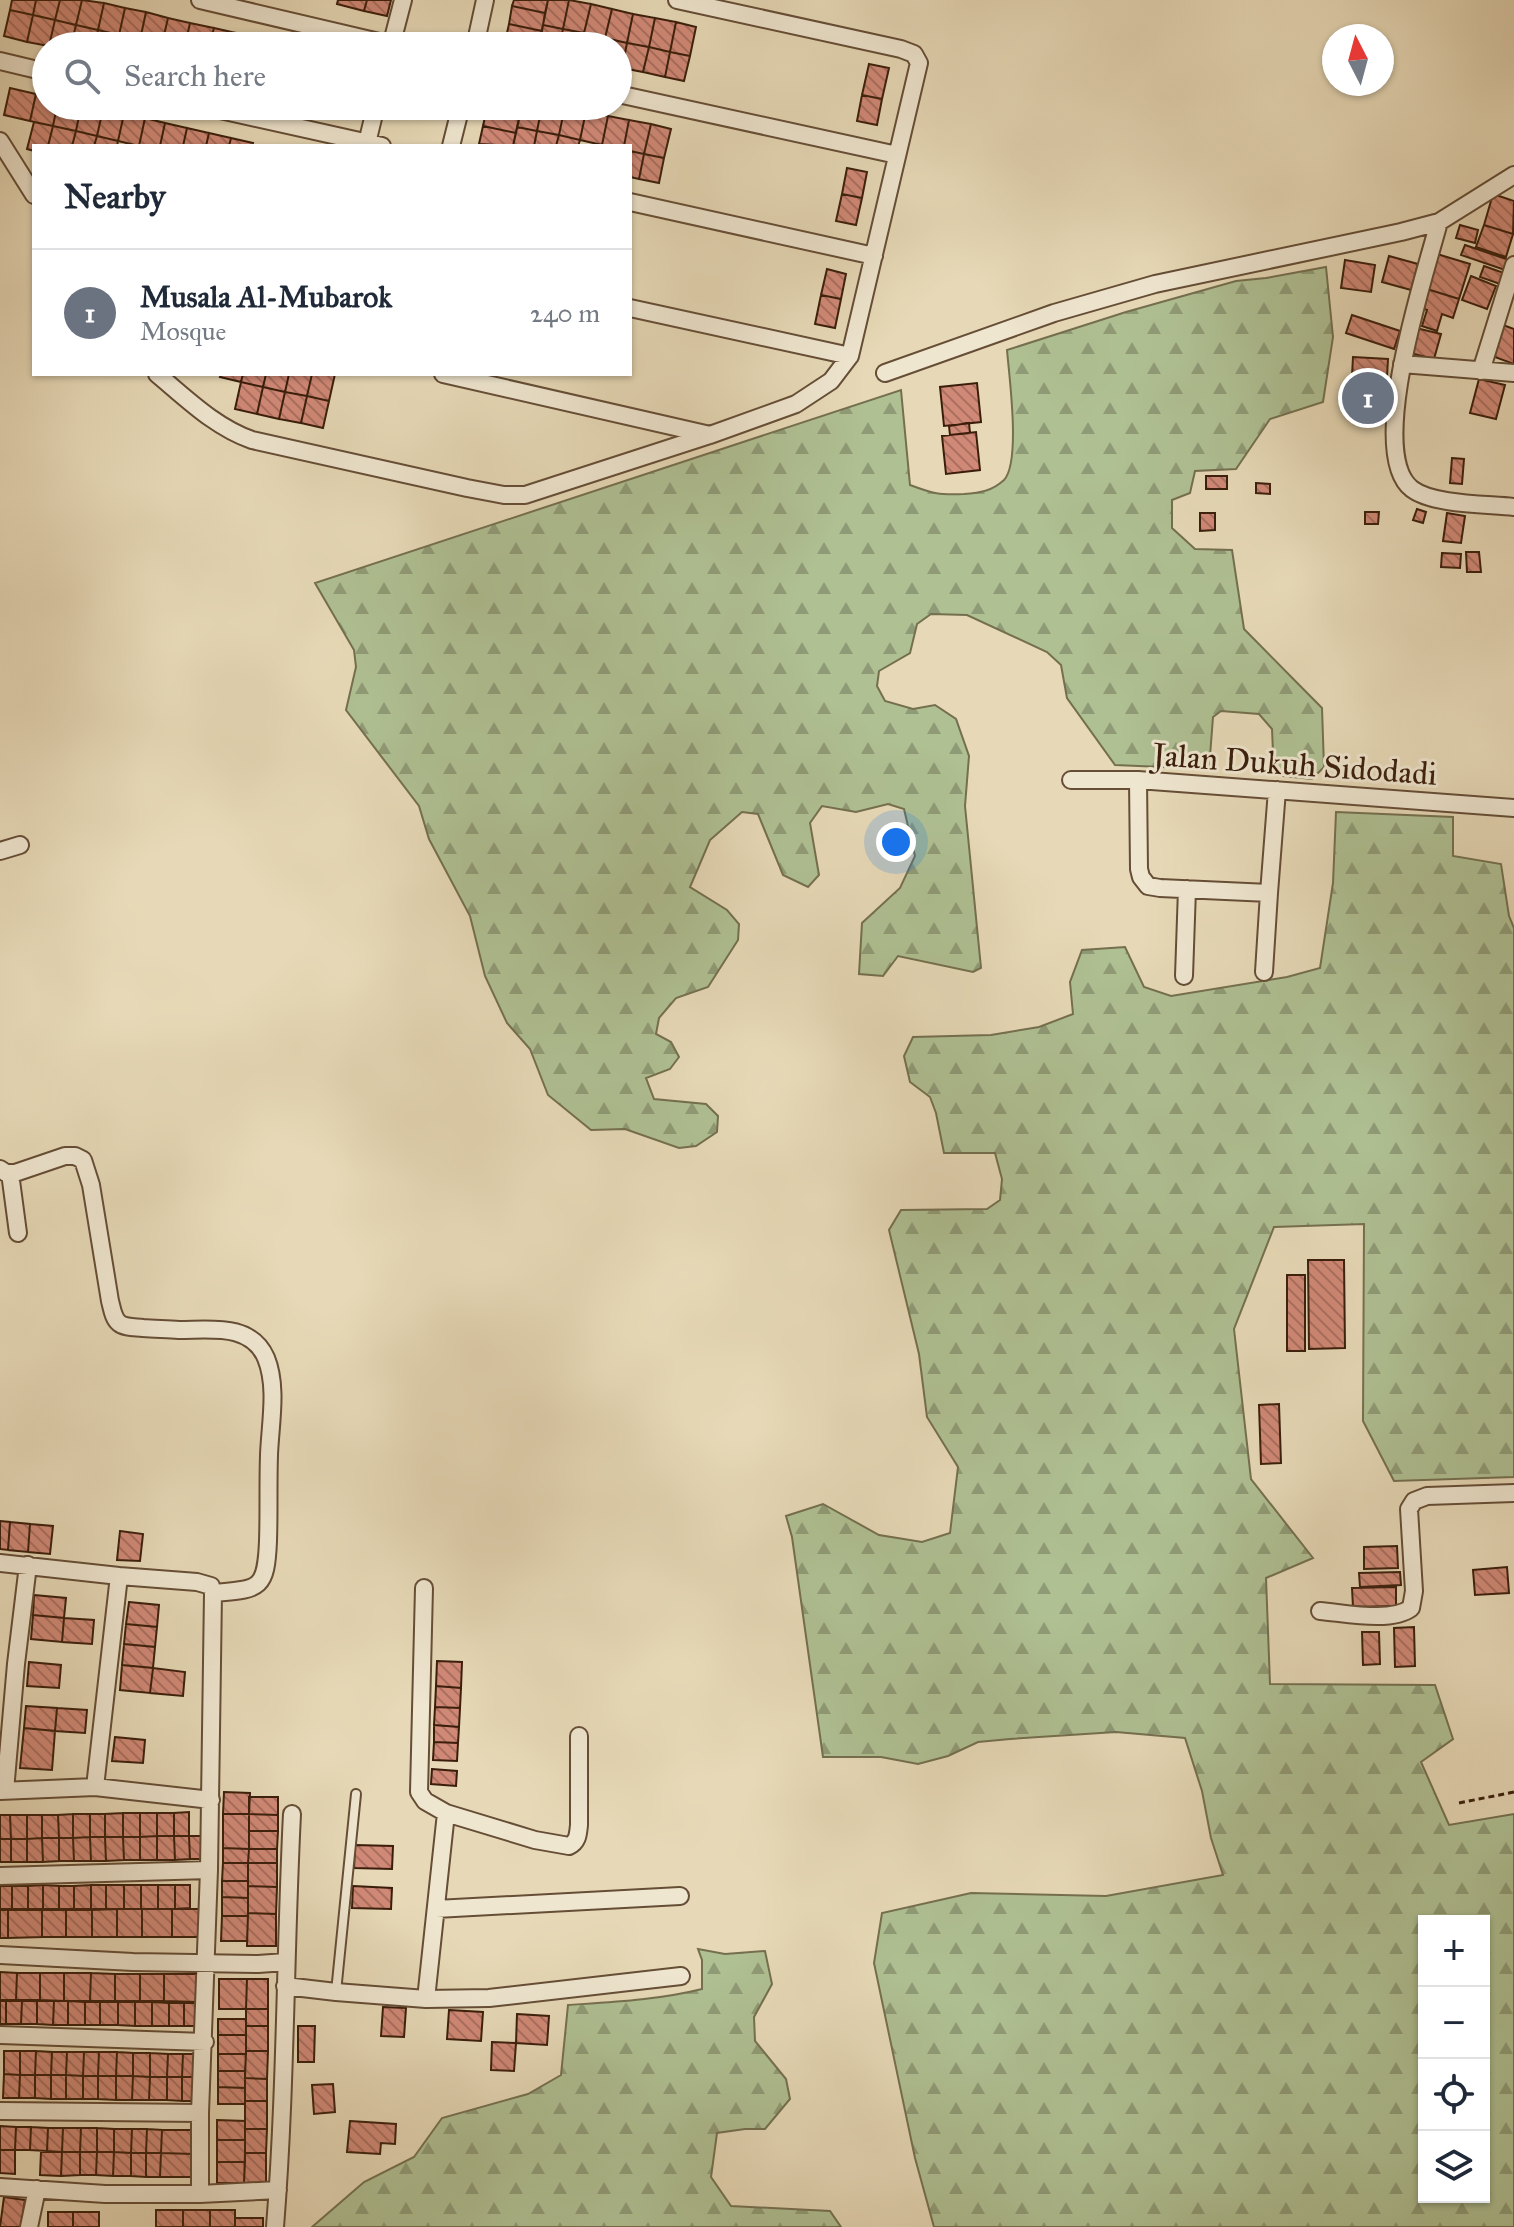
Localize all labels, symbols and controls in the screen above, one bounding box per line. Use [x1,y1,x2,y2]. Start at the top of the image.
north arrow [1322,24,1394,96]
search box [32,32,632,120]
icon: search [60,54,104,98]
text: Search here [124,58,266,94]
text: Nearby [64,176,166,217]
text: Musala Al-Mubarok [140,279,392,315]
text: 1 [85,297,95,329]
text: 240 m [530,297,600,329]
text: Mosque [140,315,226,347]
pin: 1 [1342,368,1394,428]
street label: Jalan Dukuh Sidodadi [1149,735,1439,794]
your location [876,822,916,862]
map controls [1418,1915,1490,2203]
button: + [1418,1915,1490,1987]
button: − [1418,1987,1490,2059]
button: locate [1418,2059,1490,2131]
button: layers [1418,2131,1490,2203]

